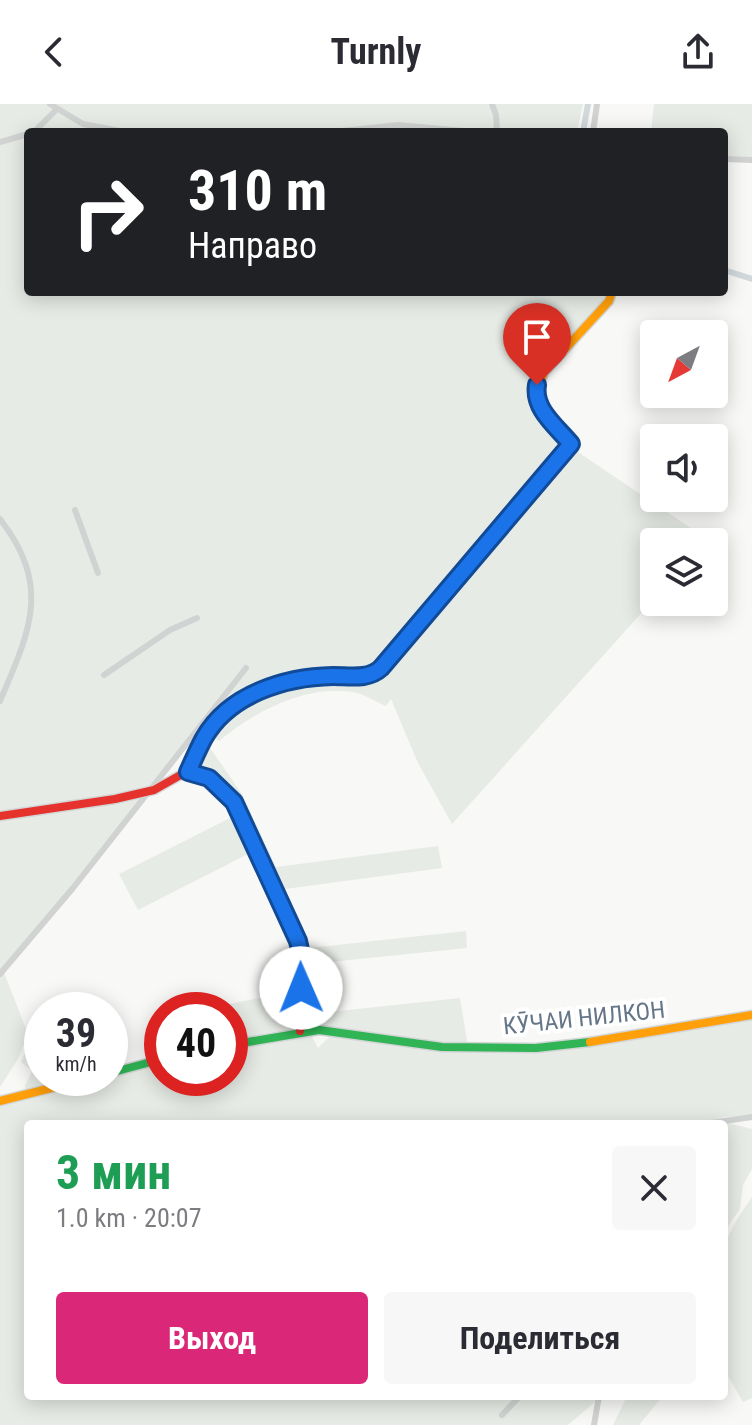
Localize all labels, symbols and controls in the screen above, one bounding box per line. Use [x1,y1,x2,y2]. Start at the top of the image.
icon: back [32,30,76,74]
icon: share [676,30,720,74]
text: Turnly [331,31,421,73]
text: 310 m [188,158,327,224]
icon: right [56,160,160,264]
text: Направо [188,225,317,267]
pin [503,303,571,385]
icon: arrive [515,315,559,359]
north arrow [640,320,728,408]
map controls [640,320,728,616]
button: sound [640,424,728,512]
button: layers [640,528,728,616]
position arrow [259,946,343,1030]
speed limit sign: 40 [144,992,248,1096]
street label: КӮЧАИ НИЛКОН [502,996,666,1040]
text: 39 [56,1010,96,1057]
text: km/h [55,1052,97,1076]
text: 3 мин [56,1144,171,1201]
button: close [612,1146,696,1230]
text: 1.0 km · 20:07 [56,1203,201,1233]
button: Выход [56,1292,368,1384]
button: Поделиться [384,1292,696,1384]

